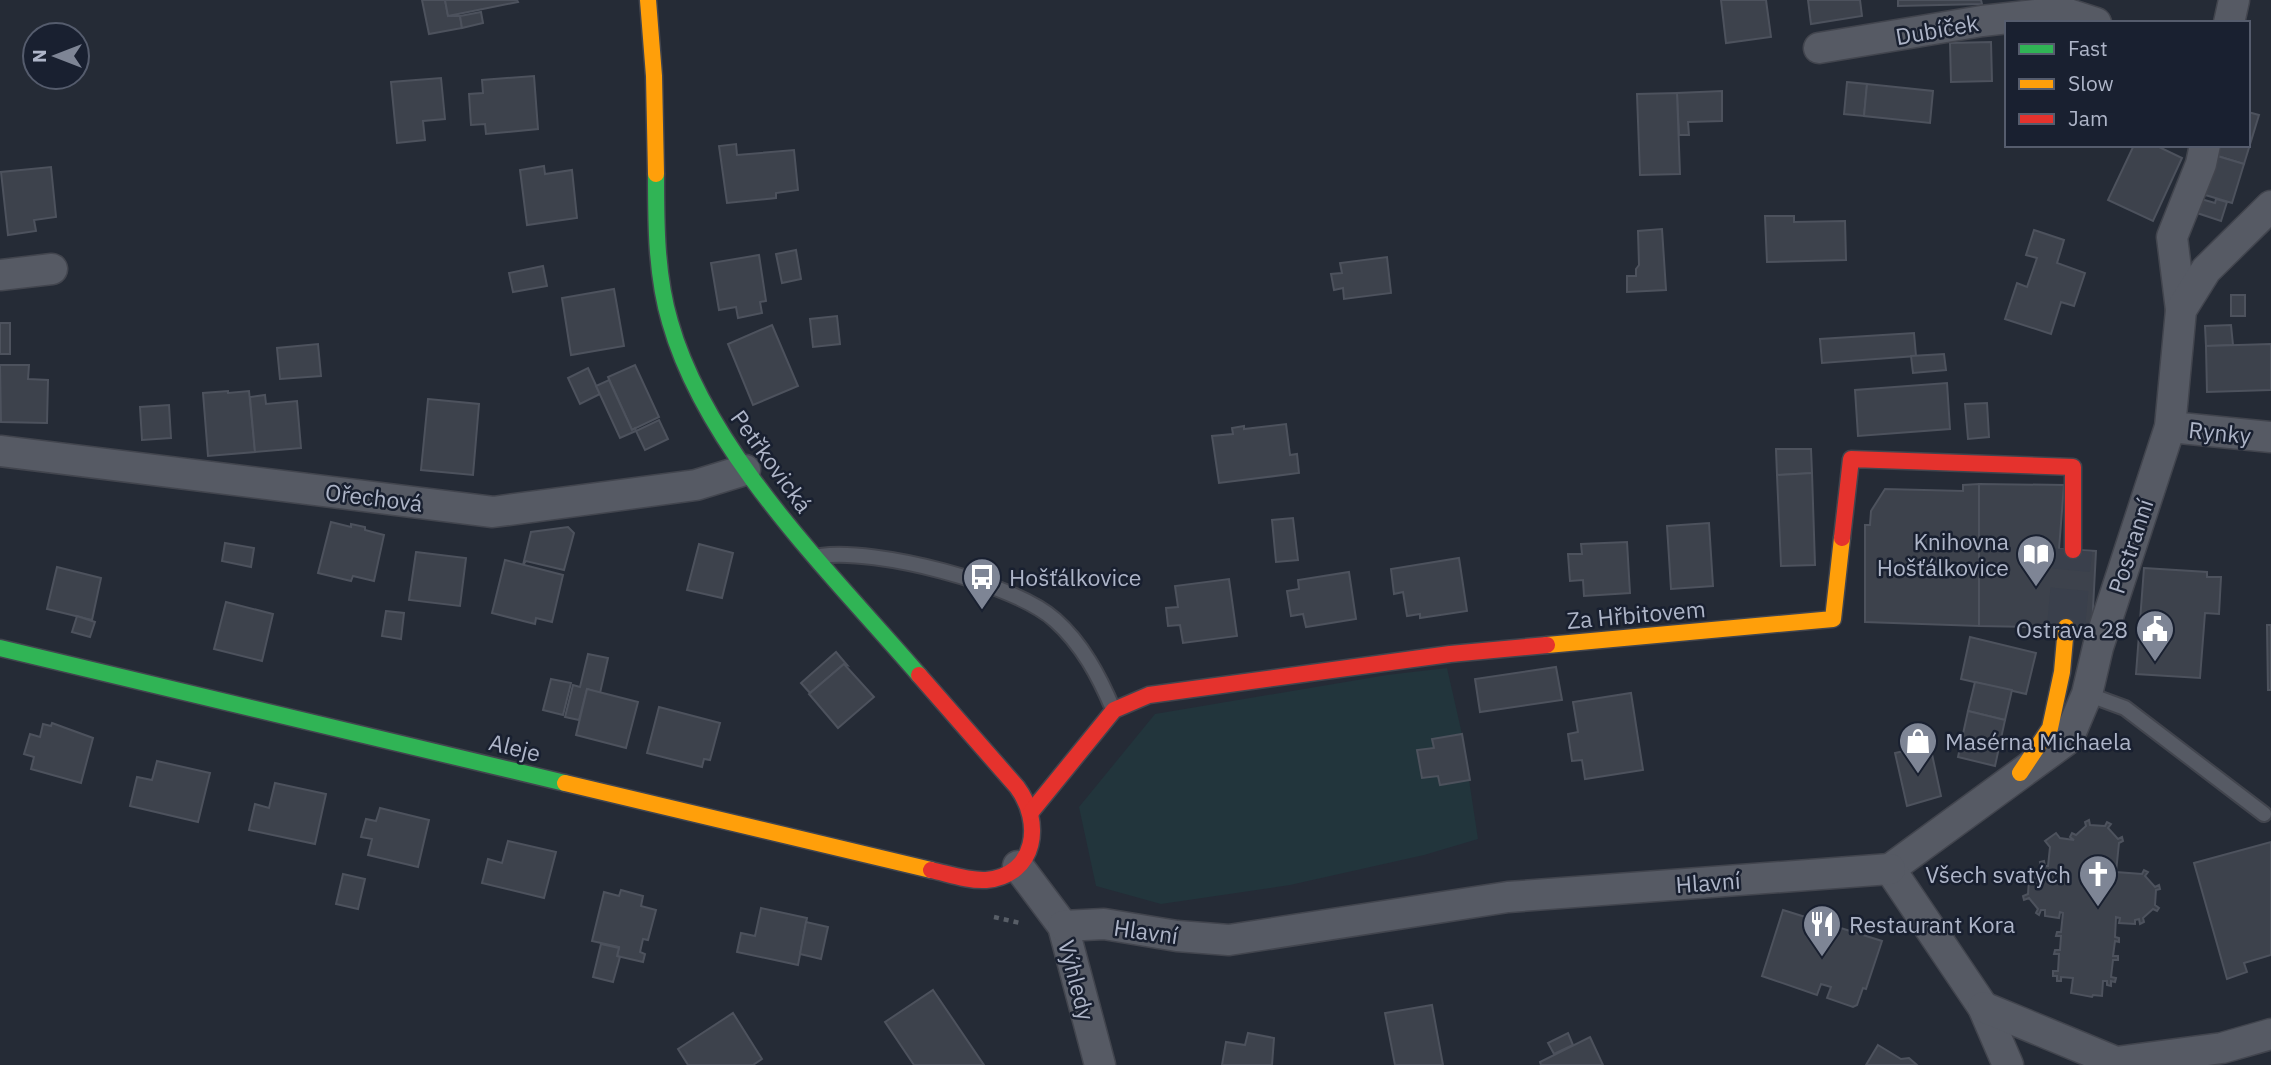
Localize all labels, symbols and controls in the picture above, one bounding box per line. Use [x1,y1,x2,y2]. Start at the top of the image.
street label: Dubíček [1893,7,1981,51]
north arrow [21,21,91,91]
legend [2005,21,2250,147]
text: Fast [2068,34,2108,62]
text: N [27,49,51,63]
text: Slow [2068,69,2114,97]
text: Jam [2068,104,2108,132]
street label: Petřkovická [725,404,819,518]
street label: Rynky [2187,414,2253,450]
street label: Ořechová [324,476,424,518]
street label: Postranní [2101,495,2159,597]
place label: Knihovna Hošťálkovice [1877,526,2009,582]
library icon: Knihovna Hošťálkovice [2015,533,2057,588]
bus stop icon: Hošťálkovice [961,556,1003,611]
place label: Hošťálkovice [1009,562,1141,592]
street label: Za Hřbitovem [1565,593,1707,635]
public building icon: Ostrava 28 [2134,608,2176,663]
place label: Ostrava 28 [2016,614,2128,644]
shop icon: Masérna Michaela [1897,720,1939,775]
street label: Aleje [486,726,544,768]
place label: Masérna Michaela [1945,726,2132,756]
church icon: Všech svatých [2077,853,2119,908]
place label: Všech svatých [1925,859,2071,889]
street label: Hlavní [1675,865,1742,899]
restaurant icon: Restaurant Kora [1801,903,1843,958]
place label: Restaurant Kora [1849,909,2015,939]
street label: Hlavní [1112,912,1180,950]
street label: Výhledy [1052,936,1102,1024]

